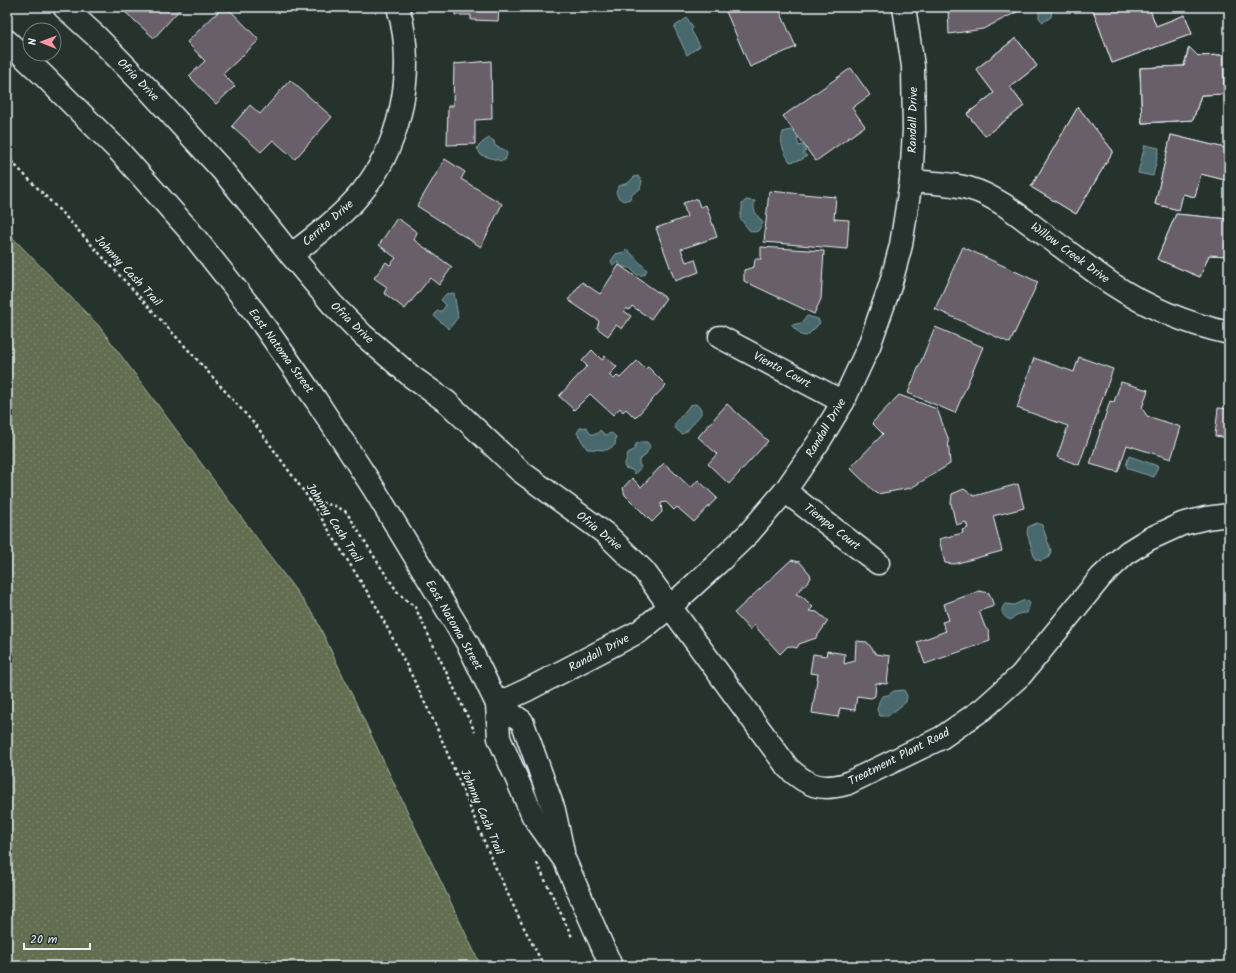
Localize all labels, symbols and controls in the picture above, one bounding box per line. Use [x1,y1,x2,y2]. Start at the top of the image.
north arrow [22,22,62,62]
text: N [24,38,42,45]
street label: Ofria Drive [112,54,164,107]
street label: Randall Drive [903,86,923,153]
street label: Cerrito Drive [298,195,359,251]
street label: Willow Creek Drive [1026,218,1114,289]
street label: Johnny Cash Trail [90,231,166,311]
street label: Ofria Drive [326,297,379,349]
street label: East Natoma Street [243,304,319,398]
street label: Viento Court [750,347,815,393]
street label: Randall Drive [801,394,852,461]
street label: Johnny Cash Trail [301,479,367,567]
street label: Tiempo Court [800,499,865,555]
street label: Ofria Drive [572,507,626,556]
street label: East Natoma Street [420,576,488,674]
street label: Randall Drive [565,629,633,677]
street label: Treatment Plant Road [845,723,954,791]
street label: Johnny Cash Trail [455,766,509,858]
scale bar [24,925,90,951]
text: 20 m [30,930,58,949]

